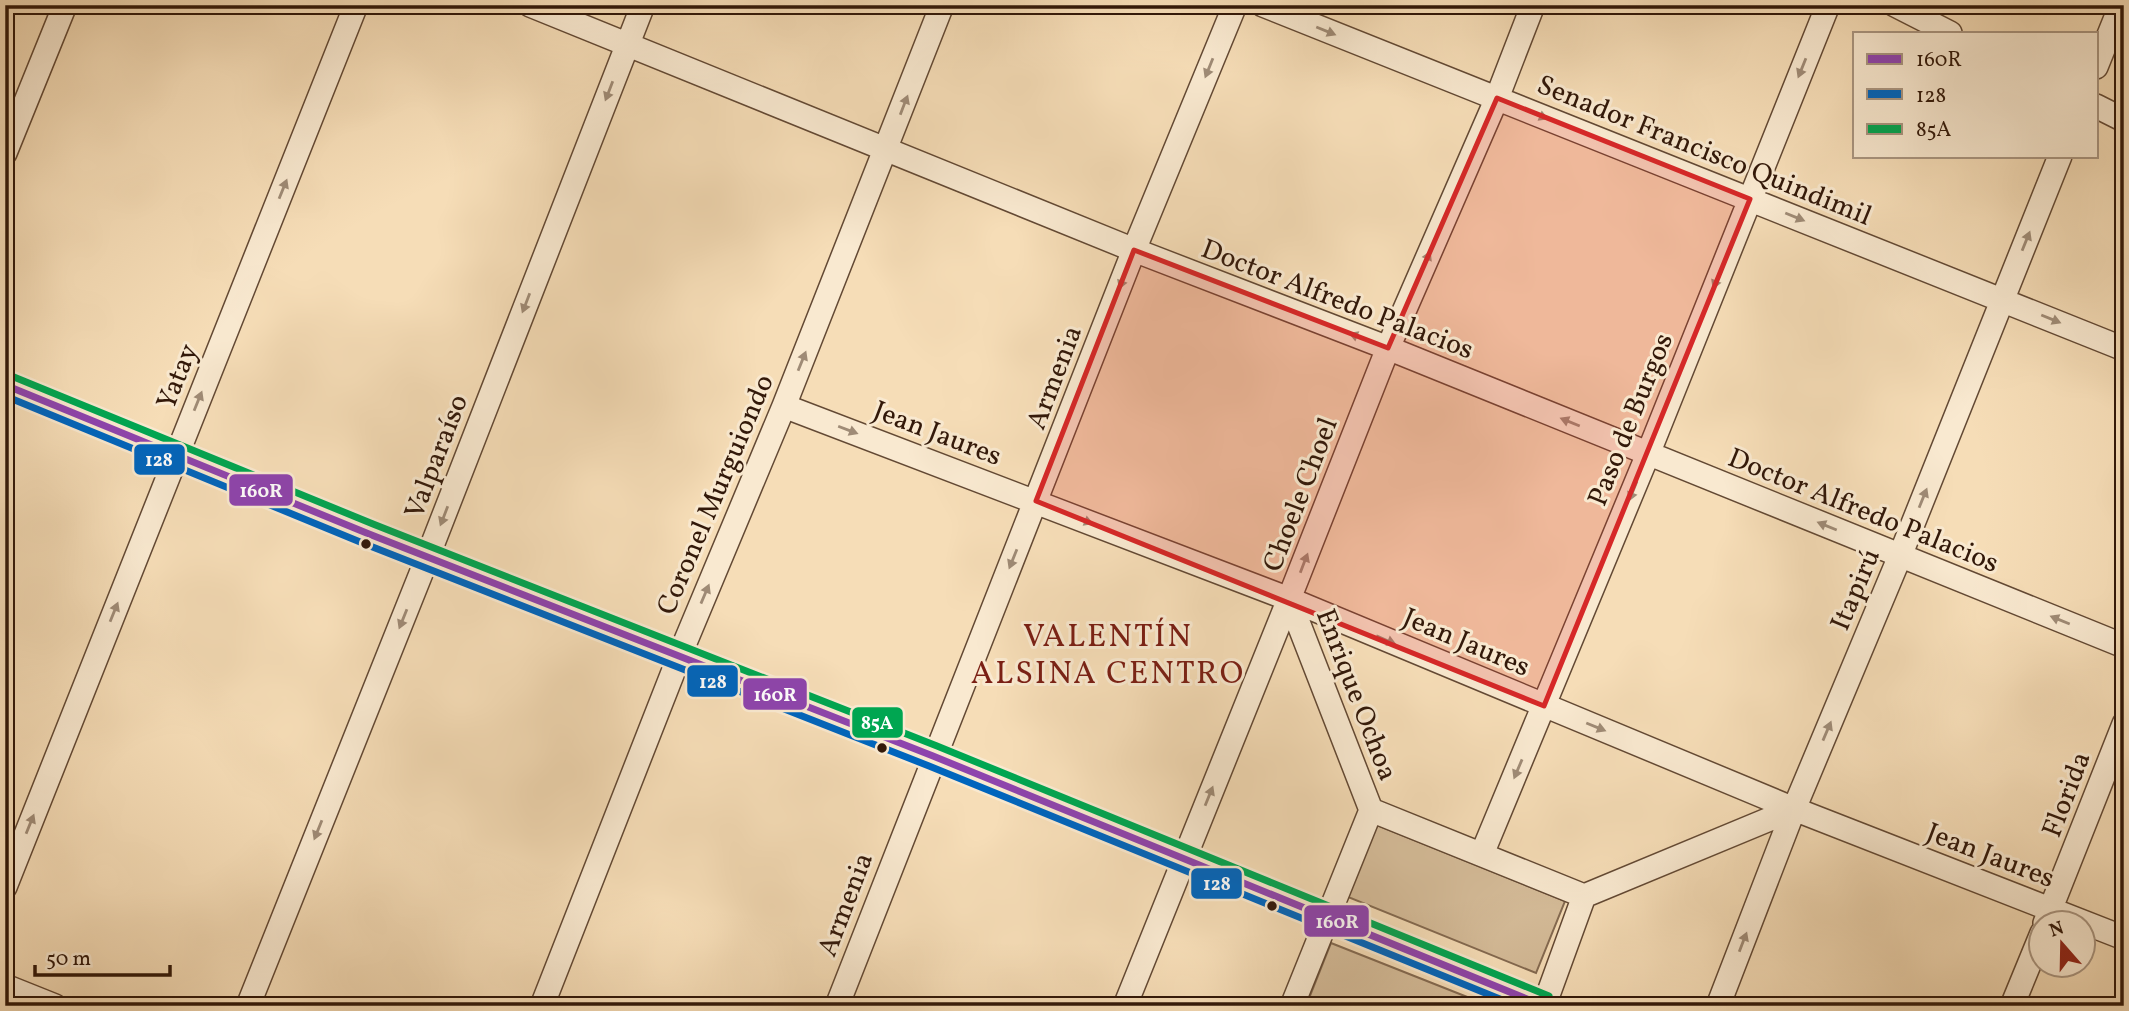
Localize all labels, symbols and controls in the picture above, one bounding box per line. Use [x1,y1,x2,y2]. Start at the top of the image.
one-way arrow [1316,25,1337,36]
legend [1853,32,2098,158]
text: 160R [1916,46,1962,75]
one-way arrow [1203,58,1214,79]
one-way arrow [1797,58,1808,79]
street label: Senador Francisco Quindimil [1531,66,1877,236]
one-way arrow [603,81,614,102]
text: 128 [1916,82,1946,111]
one-way arrow [899,94,910,115]
one-way arrow [1527,109,1548,120]
text: 85A [1916,116,1952,145]
one-way arrow [277,179,288,200]
one-way arrow [1784,211,1805,222]
street label: Doctor Alfredo Palacios [1195,230,1479,370]
one-way arrow [2020,230,2031,251]
one-way arrow [1420,251,1432,271]
one-way arrow [1118,269,1129,290]
one-way arrow [1712,269,1723,290]
one-way arrow [521,293,532,314]
one-way arrow [2041,314,2062,325]
street label: Armenia [1018,320,1093,436]
street label: Paso de Burgos [1579,328,1684,512]
one-way arrow [1349,331,1370,342]
street label: Yatay [148,338,209,416]
one-way arrow [796,351,807,372]
street label: Coronel Murguiondo [648,369,785,621]
street label: Valparaíso [396,389,479,525]
one-way arrow [193,390,204,411]
street label: Jean Jaures [867,392,1007,477]
street label: Choele Choel [1254,412,1349,577]
one-way arrow [1560,417,1581,428]
one-way arrow [837,425,858,436]
street label: Doctor Alfredo Palacios [1722,439,2004,584]
line badge: 128 [133,443,186,476]
text: 128 [145,448,173,474]
line badge: 160R [228,473,294,507]
text: 160R [239,479,283,505]
one-way arrow [1627,480,1638,501]
one-way arrow [1918,487,1929,508]
one-way arrow [438,505,449,526]
one-way arrow [1073,514,1094,525]
one-way arrow [1816,521,1837,532]
unlabelled marker [359,537,373,551]
street label: Itapirú [1822,543,1891,637]
one-way arrow [1007,549,1018,570]
one-way arrow [1298,552,1309,573]
one-way arrow [699,584,711,604]
street label: Jean Jaures [1396,599,1536,688]
one-way arrow [109,601,120,622]
street label: Enrique Ochoa [1305,603,1406,787]
one-way arrow [397,609,408,630]
one-way arrow [2050,615,2071,626]
district label: VALENTÍN ALSINA CENTRO [971,616,1245,697]
one-way arrow [1375,634,1396,645]
line badge: 128 [686,664,739,698]
text: 128 [699,670,727,696]
line badge: 160R [742,677,808,711]
text: 160R [753,683,797,709]
line badge: 85A [851,706,904,739]
text: 85A [861,711,894,737]
one-way arrow [1822,720,1833,741]
one-way arrow [1585,722,1606,733]
unlabelled marker [875,741,889,755]
street label: Florida [2033,746,2101,843]
one-way arrow [1512,758,1523,779]
one-way arrow [1203,785,1214,806]
one-way arrow [25,813,36,834]
street label: Jean Jaures [1920,814,2060,899]
one-way arrow [313,820,324,841]
street label: Armenia [809,847,884,963]
line badge: 128 [1190,867,1243,900]
text: 128 [1203,872,1231,898]
unlabelled marker [1265,899,1279,913]
line badge: 160R [1303,904,1370,938]
north arrow [2028,909,2098,979]
text: 160R [1315,910,1359,936]
text: N [2046,915,2068,944]
one-way arrow [1737,931,1748,952]
scale bar [35,934,170,978]
text: 50 m [46,945,91,974]

